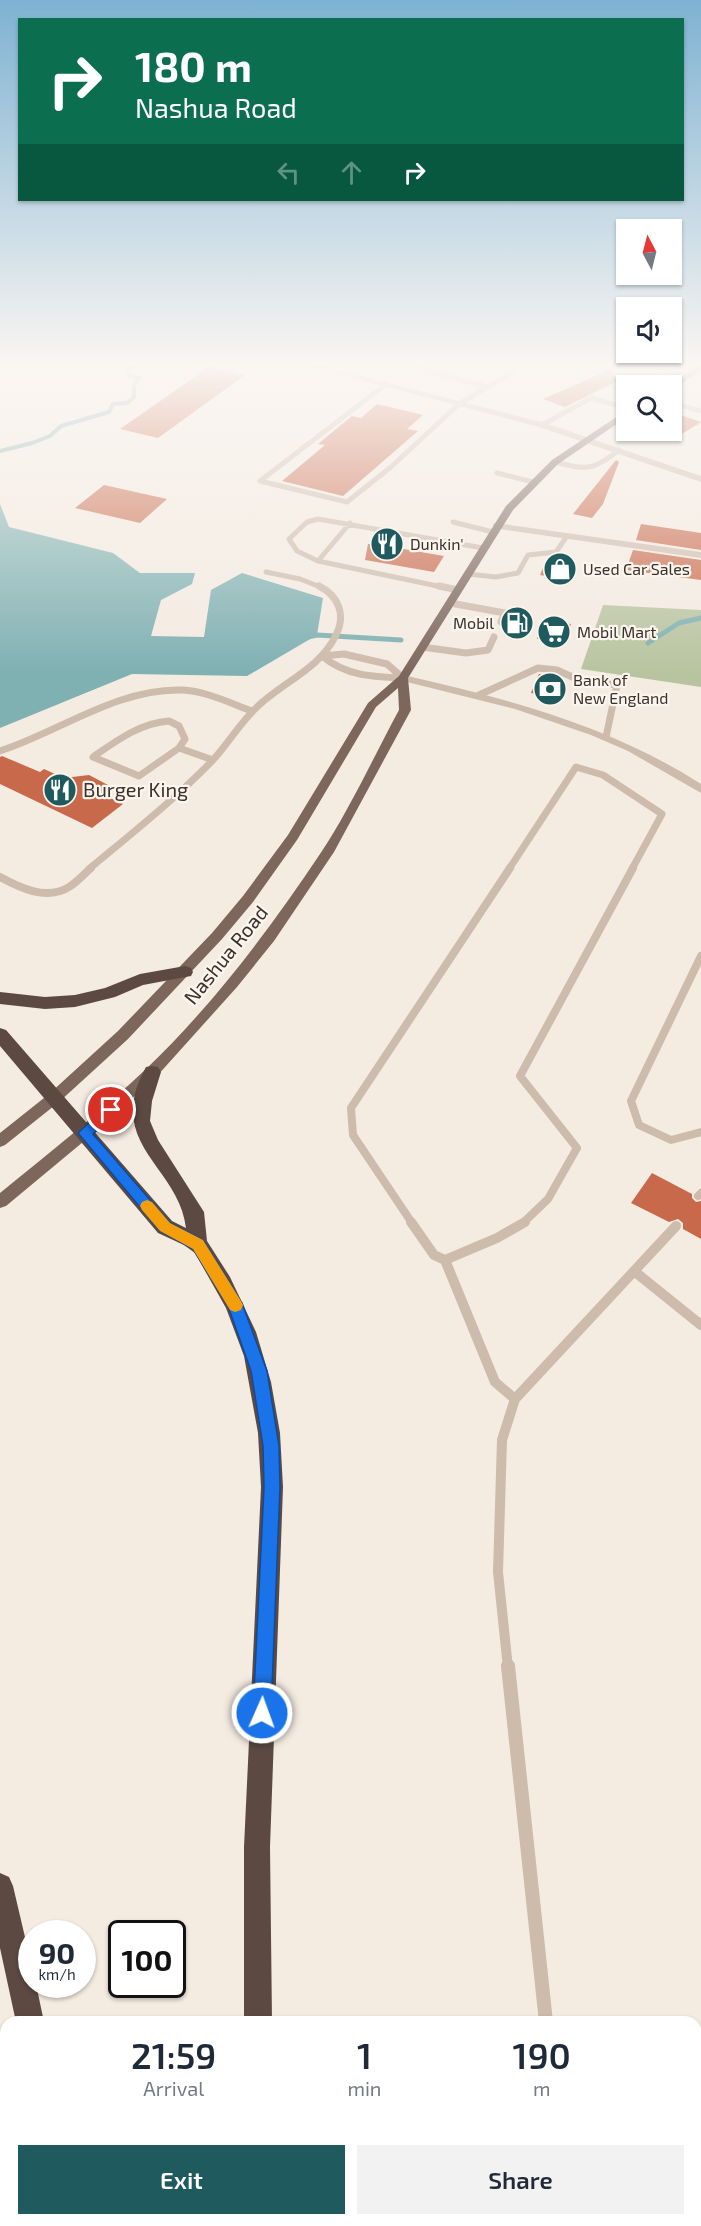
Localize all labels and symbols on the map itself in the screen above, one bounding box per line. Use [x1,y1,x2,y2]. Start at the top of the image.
north arrow [616,219,682,285]
restaurant icon: Dunkin' [369,526,405,562]
place label: Dunkin' [410,534,464,553]
shop icon: Used Car Sales [542,551,578,587]
place label: Used Car Sales [583,559,690,578]
fuel station icon: Mobil [499,605,535,641]
place label: Mobil [453,613,494,632]
supermarket icon: Mobil Mart [536,614,572,650]
place label: Mobil Mart [577,622,656,641]
place label: Bank of New England [573,670,669,707]
bank icon: Bank of New England [532,671,568,707]
restaurant icon: Burger King [42,772,78,808]
place label: Burger King [83,777,188,801]
street label: Nashua Road [178,900,272,1008]
pin [85,1084,136,1135]
position arrow [230,1681,294,1745]
speed limit sign: 100 [108,1920,186,1998]

